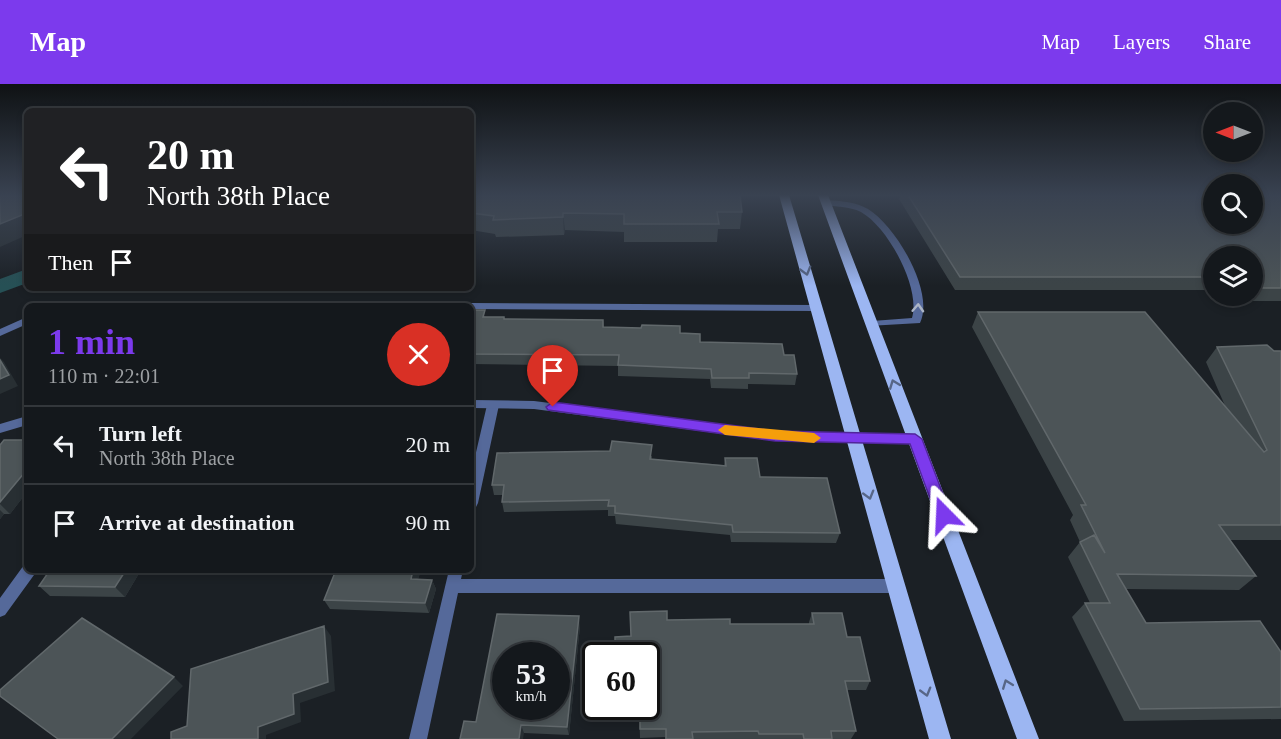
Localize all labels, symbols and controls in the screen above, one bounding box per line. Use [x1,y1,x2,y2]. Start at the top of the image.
text: Map [30,26,86,57]
text: Map [1042,30,1080,54]
text: Layers [1113,30,1170,54]
text: Share [1203,30,1251,54]
north arrow [1203,102,1263,162]
map controls [1203,102,1263,306]
icon: left [48,132,126,210]
text: 20 m [147,132,235,178]
button: search [1203,174,1263,234]
text: North 38th Place [147,181,330,211]
icon: arrive [105,246,138,279]
button: layers [1203,246,1263,306]
text: Then [48,250,93,275]
one-way arrow [799,265,811,276]
one-way arrow [912,303,925,312]
text: 1 min [48,322,135,362]
button: close [387,323,450,386]
pin [527,345,578,407]
icon: arrive [536,354,569,387]
text: 110 m · 22:01 [48,365,160,387]
one-way arrow [889,380,902,390]
text: Turn left [99,421,182,446]
icon: left [48,429,81,462]
text: 20 m [405,432,450,457]
text: North 38th Place [99,447,235,469]
position arrow [912,483,976,547]
one-way arrow [862,489,874,500]
icon: arrive [48,507,81,540]
text: Arrive at destination [99,510,295,535]
text: 90 m [405,510,450,535]
speed limit sign: 60 [582,642,660,720]
text: 53 [516,657,546,690]
one-way arrow [1002,679,1015,690]
one-way arrow [919,686,931,697]
text: km/h [516,688,546,704]

